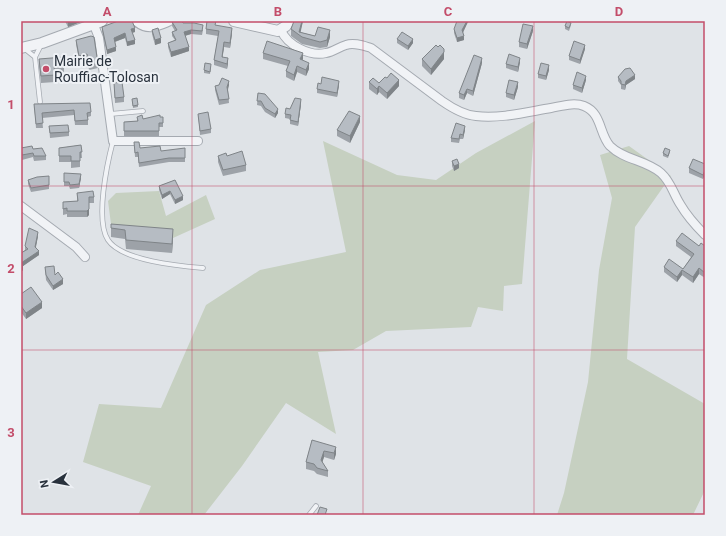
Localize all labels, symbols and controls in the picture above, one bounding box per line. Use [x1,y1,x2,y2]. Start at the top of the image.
text: A [103,4,112,19]
text: B [274,4,282,19]
text: C [444,4,453,19]
text: D [615,4,623,19]
place label: Mairie de Rouffiac-Tolosan [54,53,159,85]
marker: Mairie de Rouffiac-Tolosan [41,64,51,74]
text: 1 [7,97,15,112]
text: 2 [7,261,15,276]
text: 3 [7,425,15,440]
north arrow [34,462,74,502]
text: N [38,479,52,489]

